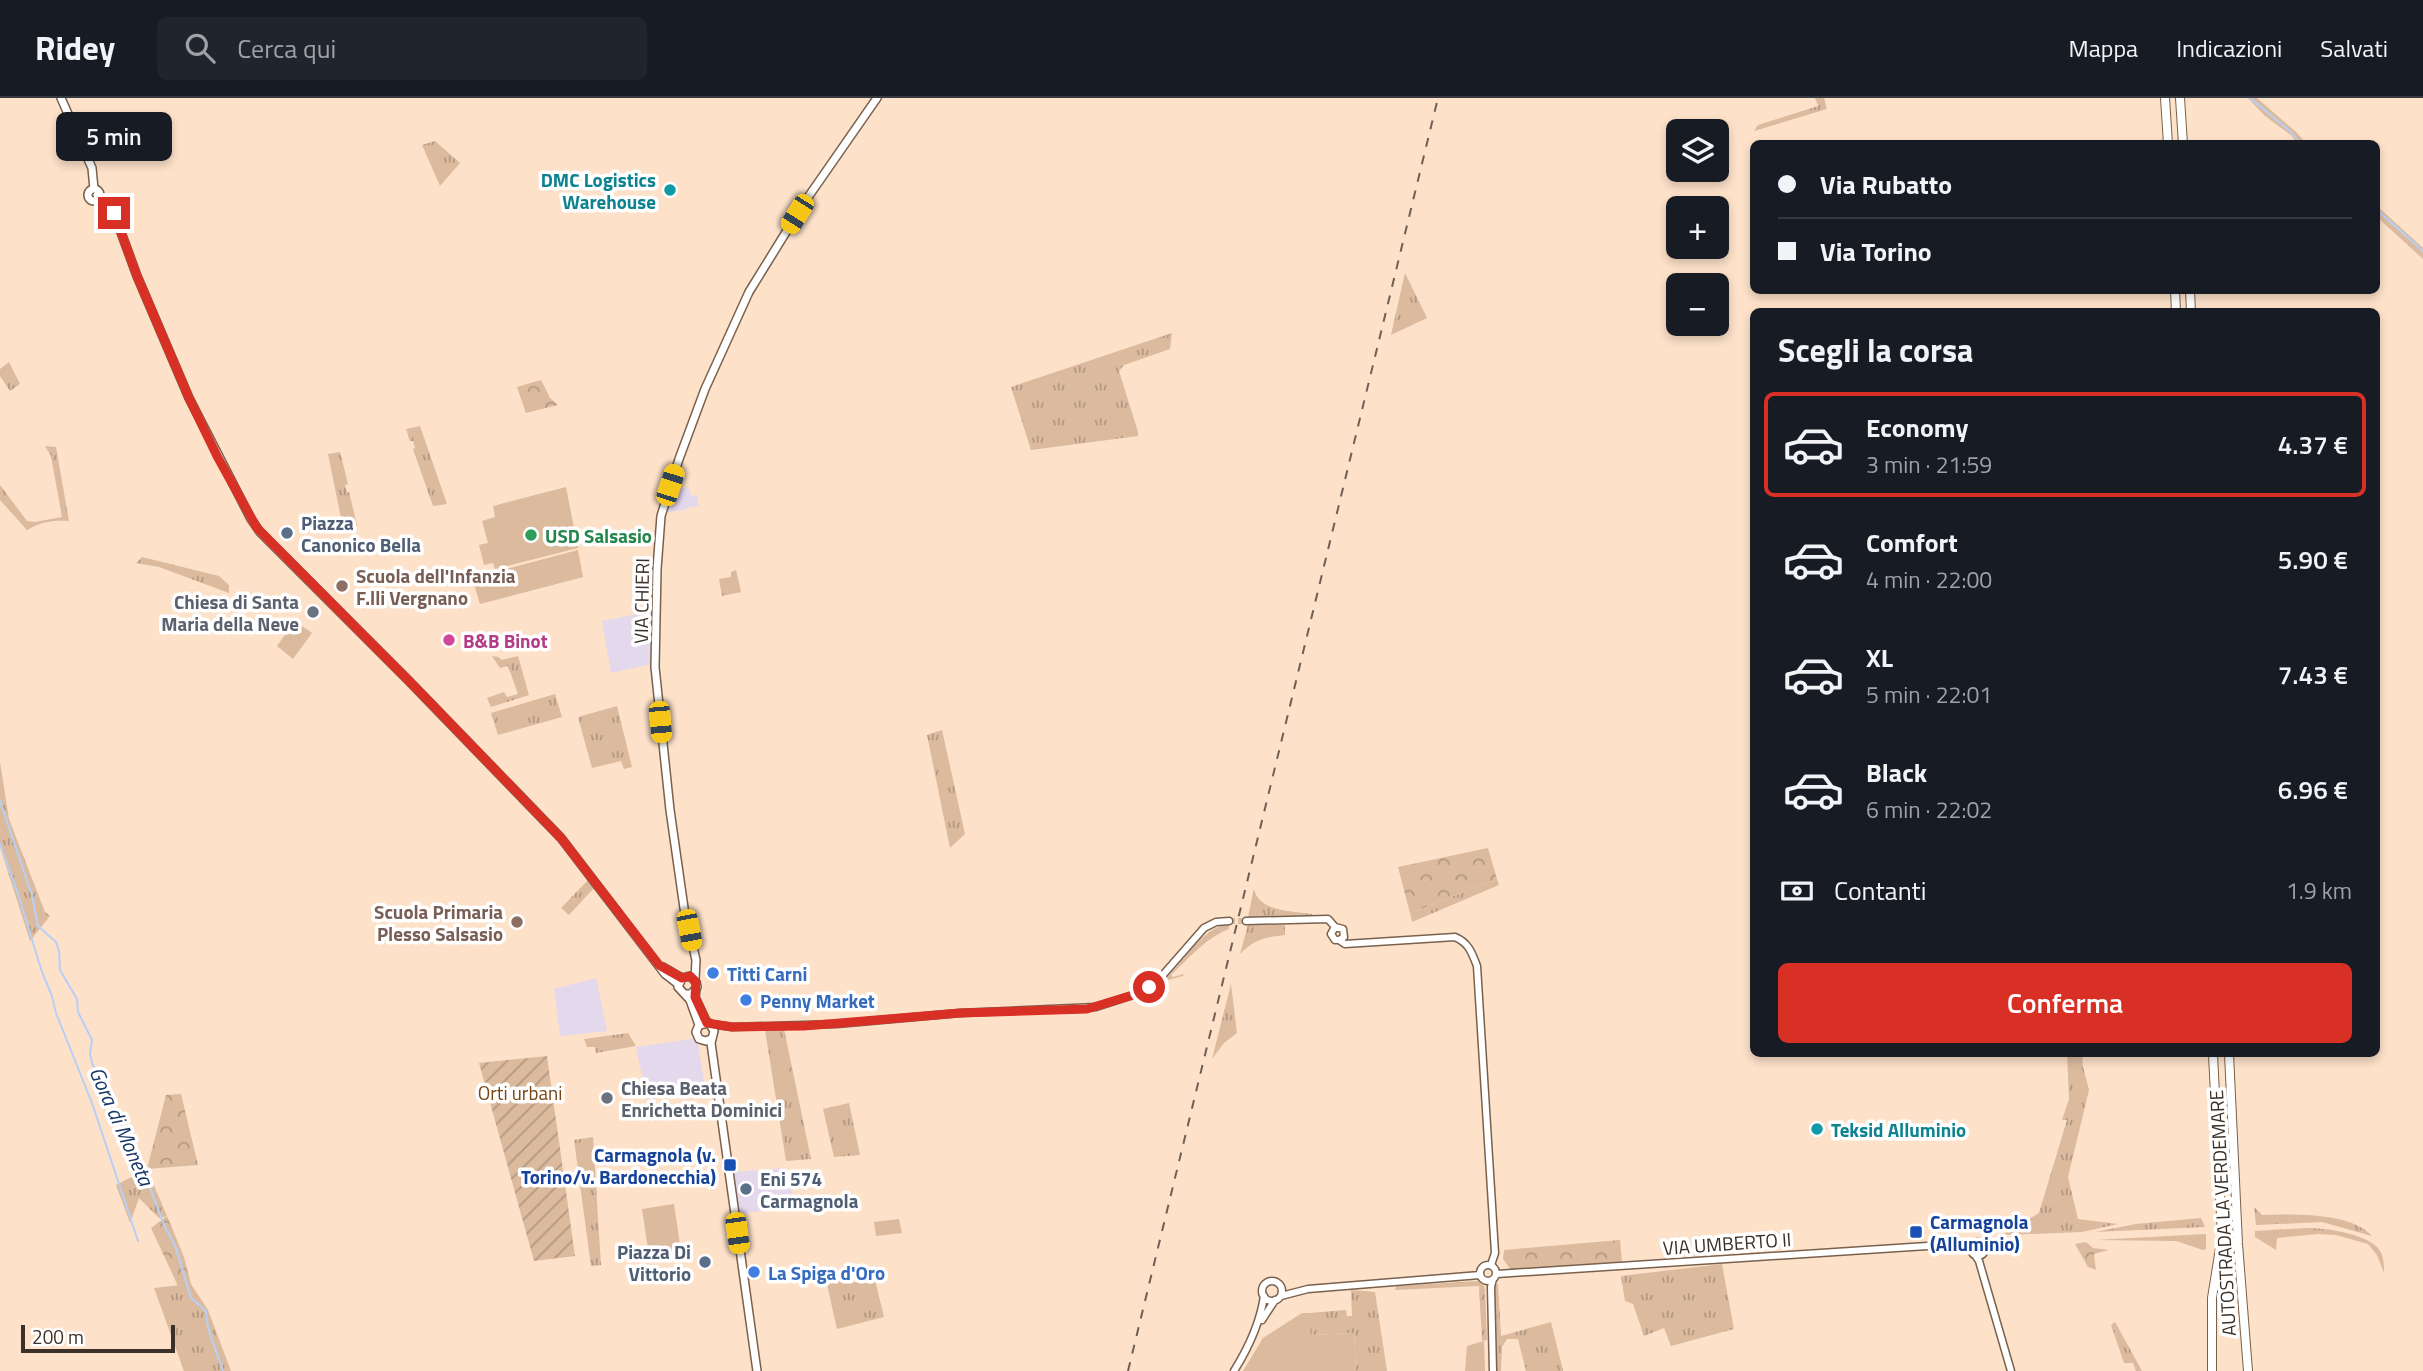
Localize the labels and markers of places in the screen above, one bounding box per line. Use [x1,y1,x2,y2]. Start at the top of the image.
place label: DMC Logistics Warehouse [541,165,656,216]
marker: DMC Logistics Warehouse [662,182,678,198]
place label: Piazza Canonico Bella [301,508,421,559]
place label: USD Salsasio [545,521,652,550]
marker: Piazza Canonico Bella [279,525,295,541]
marker: USD Salsasio [523,527,539,543]
place label: Scuola dell'Infanzia F.lli Vergnano [356,561,516,612]
marker: Scuola dell'Infanzia F.lli Vergnano [334,578,350,594]
place label: Chiesa di Santa Maria della Neve [161,587,299,638]
marker: Chiesa di Santa Maria della Neve [305,604,321,620]
place label: B&B Binot [463,626,548,655]
marker: B&B Binot [441,632,457,648]
place label: Scuola Primaria Plesso Salsasio [374,897,503,948]
marker: Scuola Primaria Plesso Salsasio [509,914,525,930]
place label: Titti Carni [727,959,807,988]
marker: Titti Carni [705,965,721,981]
place label: Penny Market [760,986,875,1015]
marker: Penny Market [738,992,754,1008]
place label: Chiesa Beata Enrichetta Dominici [621,1073,782,1124]
marker: Chiesa Beata Enrichetta Dominici [599,1090,615,1106]
place label: Teksid Alluminio [1831,1115,1966,1144]
marker: Teksid Alluminio [1809,1121,1825,1137]
place label: Carmagnola (v. Torino/v. Bardonecchia) [521,1140,716,1191]
marker: Carmagnola (v. Torino/v. Bardonecchia) [722,1157,738,1173]
place label: Eni 574 Carmagnola [760,1164,859,1215]
marker: Eni 574 Carmagnola [738,1181,754,1197]
place label: Carmagnola (Alluminio) [1930,1207,2029,1258]
marker: Carmagnola (Alluminio) [1908,1224,1924,1240]
place label: Piazza Di Vittorio [617,1237,691,1288]
marker: Piazza Di Vittorio [697,1254,713,1270]
place label: La Spiga d'Oro [768,1258,885,1287]
marker: La Spiga d'Oro [746,1264,762,1280]

